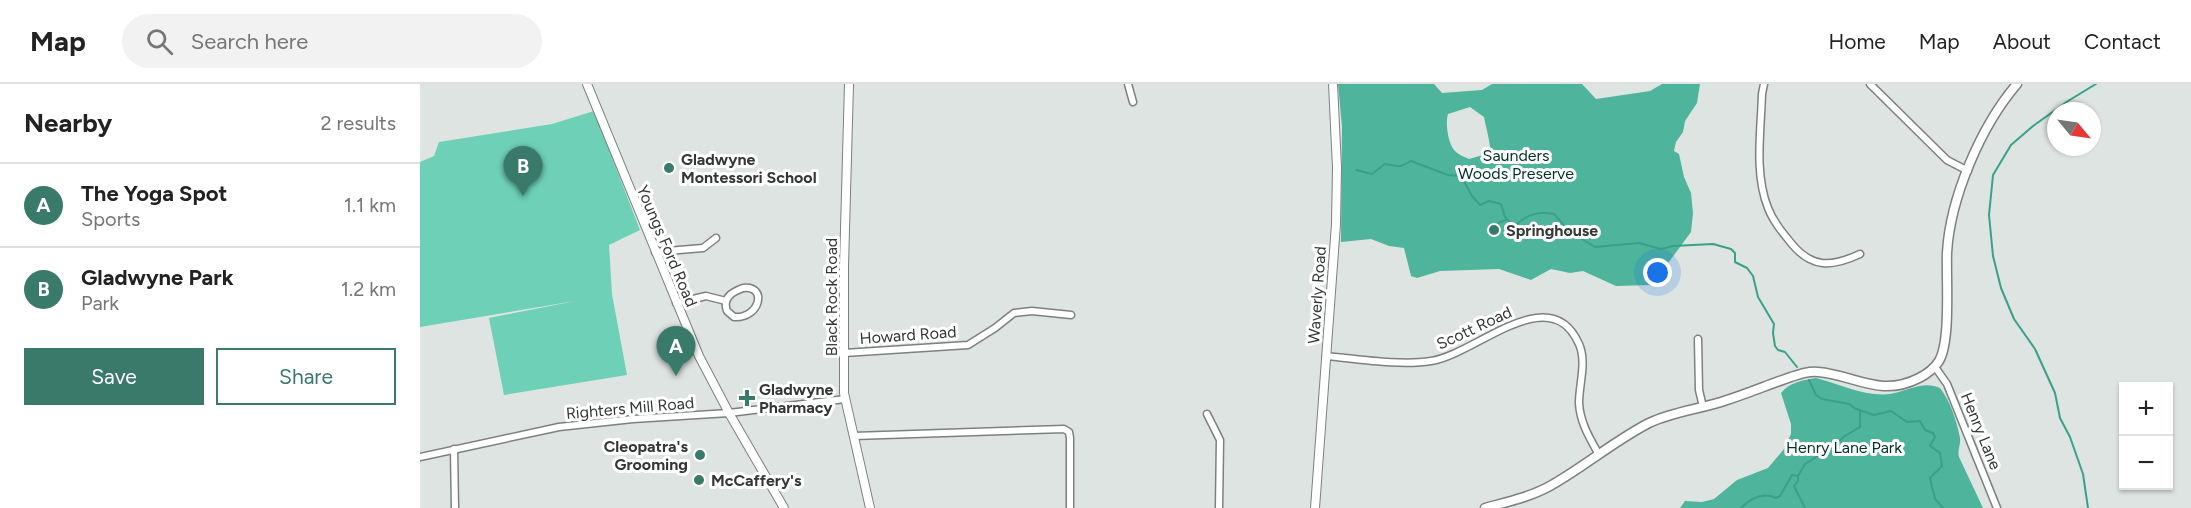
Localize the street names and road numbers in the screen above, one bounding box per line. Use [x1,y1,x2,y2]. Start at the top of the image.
street label: Youngs Ford Road [633,182,701,310]
street label: Black Rock Road [822,238,841,356]
street label: Waverly Road [1304,246,1330,344]
street label: Scott Road [1433,302,1515,354]
street label: Howard Road [859,322,957,348]
street label: Henry Lane [1957,390,2005,473]
street label: Righters Mill Road [565,393,695,423]

